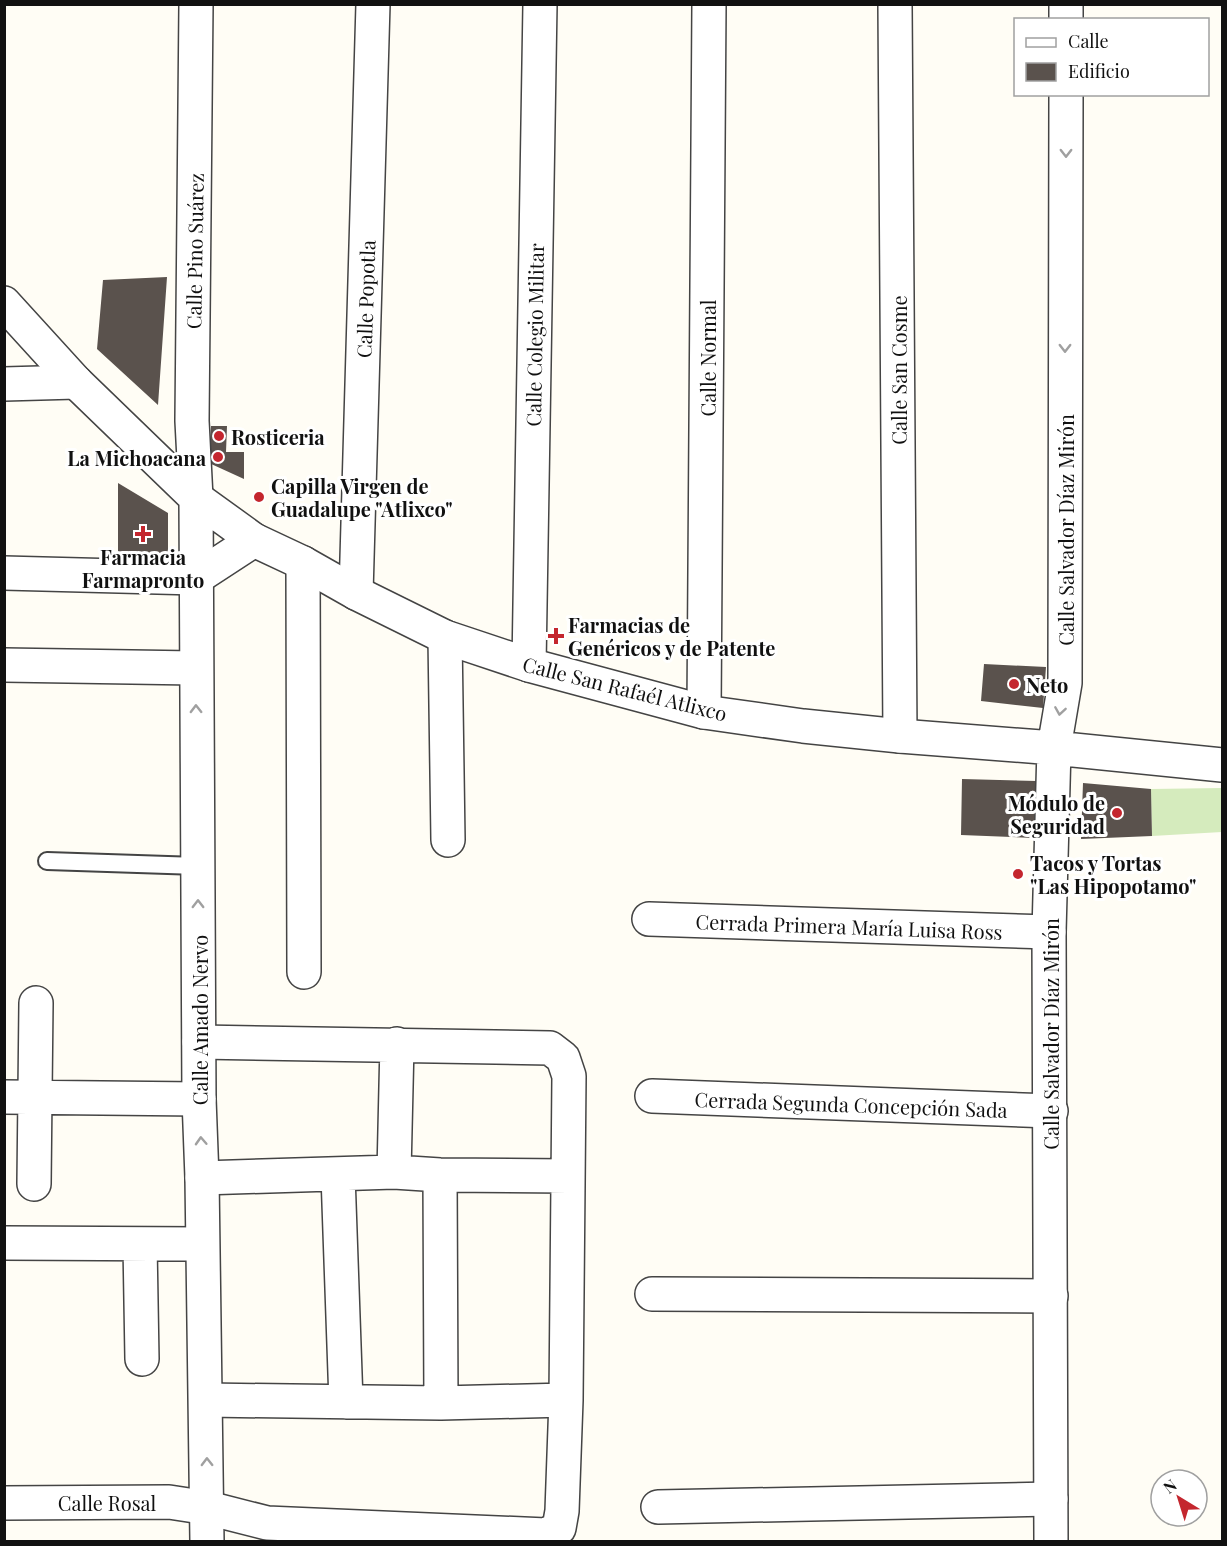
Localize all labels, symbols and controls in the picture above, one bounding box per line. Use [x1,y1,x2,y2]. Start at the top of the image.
legend [1014,18,1209,96]
text: Calle [1068,29,1109,53]
text: Edificio [1068,59,1130,83]
one-way arrow [1060,148,1072,157]
street label: Calle Pino Suárez [179,173,209,329]
street label: Calle Popotla [349,240,381,358]
street label: Calle Colegio Militar [519,243,549,427]
street label: Calle San Cosme [885,295,912,445]
street label: Calle Normal [694,299,721,417]
one-way arrow [1059,343,1071,352]
street label: Calle Salvador Díaz Mirón [1052,414,1079,646]
place label: Rosticeria [231,423,325,450]
marker: Rosticeria [212,429,226,443]
place label: La Michoacana [67,444,207,471]
marker: La Michoacana [211,450,225,464]
place label: Capilla Virgen de Guadalupe "Atlixco" [271,472,453,522]
marker: Capilla Virgen de Guadalupe "Atlixco" [252,490,266,504]
marker: Farmacia Farmapronto [136,527,150,541]
place label: Farmacia Farmapronto [82,543,204,593]
place label: Farmacias de Genéricos y de Patente [568,611,775,661]
marker: Farmacias de Genéricos y de Patente [549,629,563,643]
street label: Calle San Rafaél Atlixco [520,650,730,726]
place label: Neto [1026,671,1068,698]
marker: Neto [1007,677,1021,691]
one-way arrow [190,705,202,714]
one-way arrow [1054,705,1067,715]
place label: Módulo de Seguridad [1007,789,1105,839]
marker: Módulo de Seguridad [1110,806,1124,820]
place label: Tacos y Tortas "Las Hipopotamo" [1030,849,1196,899]
marker: Tacos y Tortas "Las Hipopotamo" [1011,867,1025,881]
one-way arrow [192,900,204,909]
street label: Cerrada Primera María Luisa Ross [695,907,1003,945]
street label: Calle Salvador Díaz Mirón [1037,918,1064,1150]
street label: Calle Amado Nervo [186,935,213,1105]
street label: Cerrada Segunda Concepción Sada [694,1085,1008,1123]
one-way arrow [194,1137,207,1146]
one-way arrow [201,1458,214,1467]
north arrow [1149,1468,1209,1528]
text: N [1158,1474,1181,1498]
street label: Calle Rosal [58,1489,157,1516]

